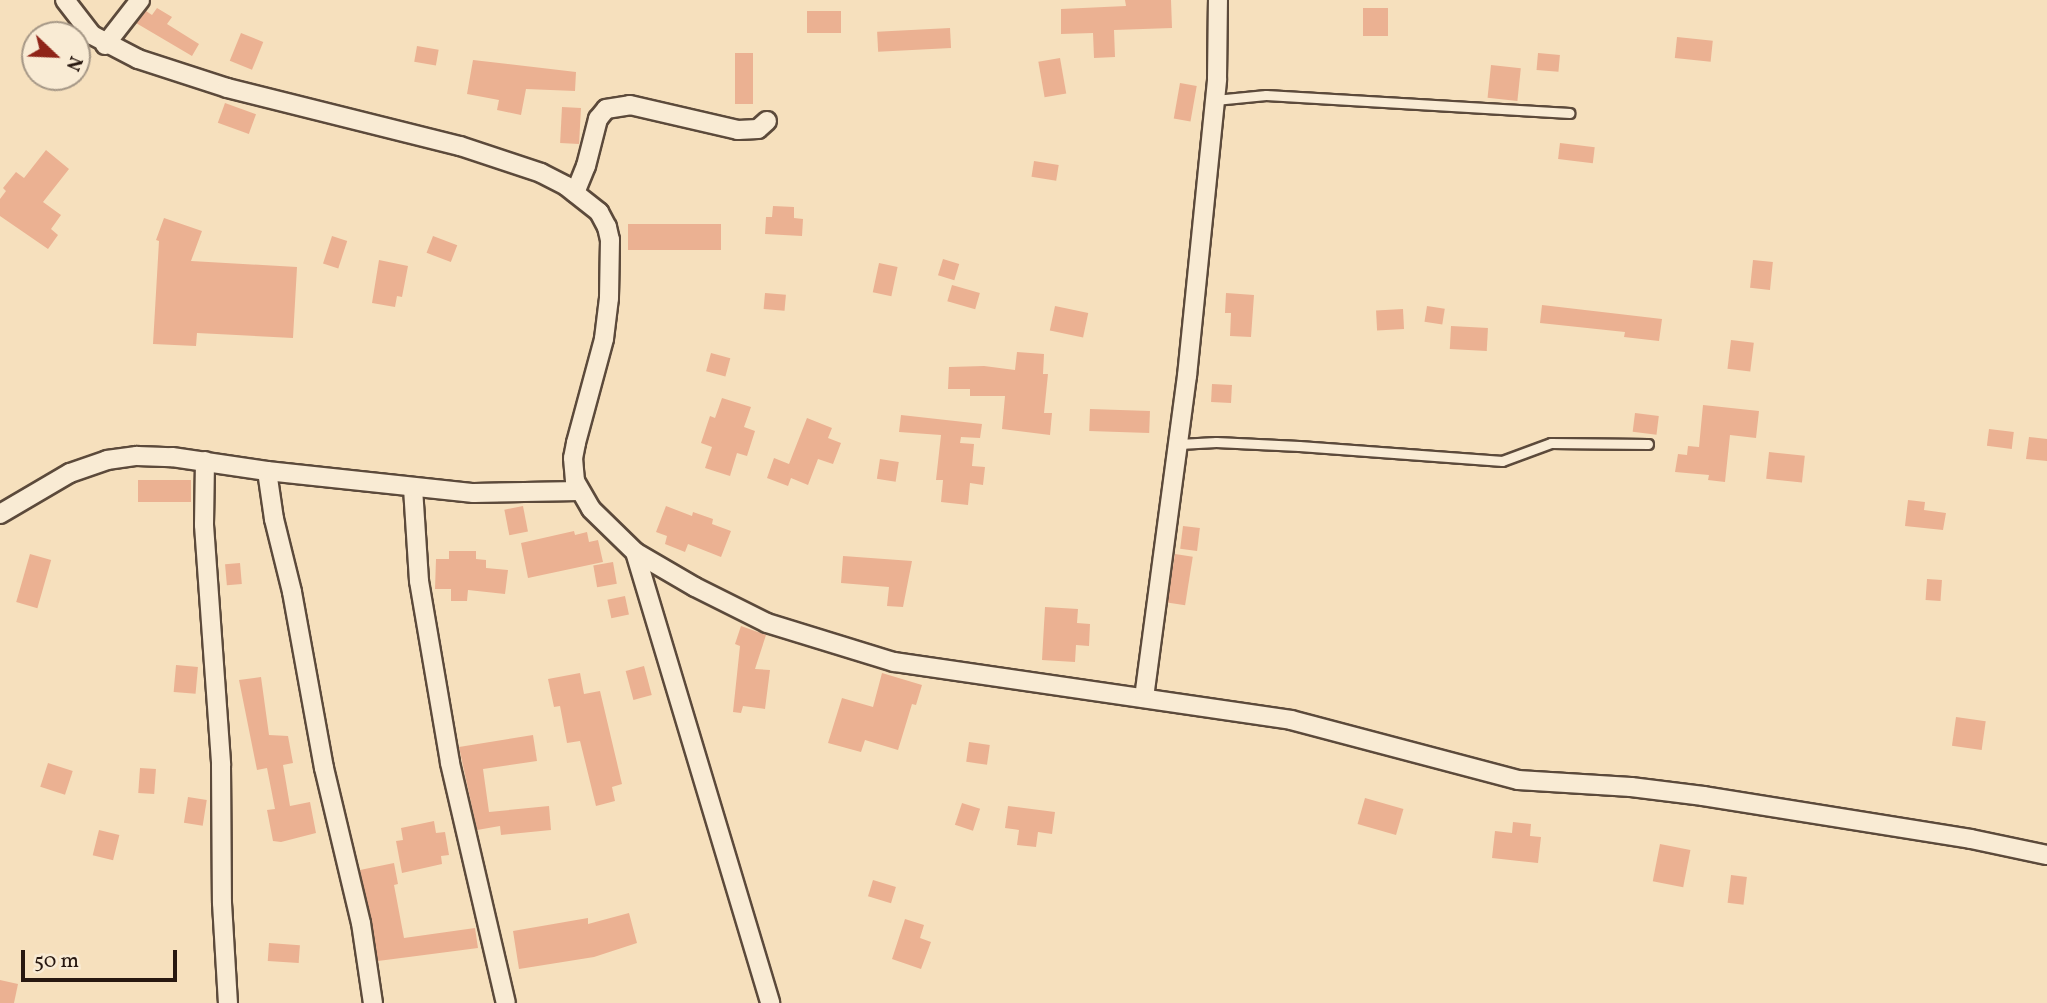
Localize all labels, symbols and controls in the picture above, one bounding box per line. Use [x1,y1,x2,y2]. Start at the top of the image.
north arrow [21,21,91,91]
text: N [59,52,88,75]
scale bar [24,936,180,980]
text: 50 m [34,947,79,976]

